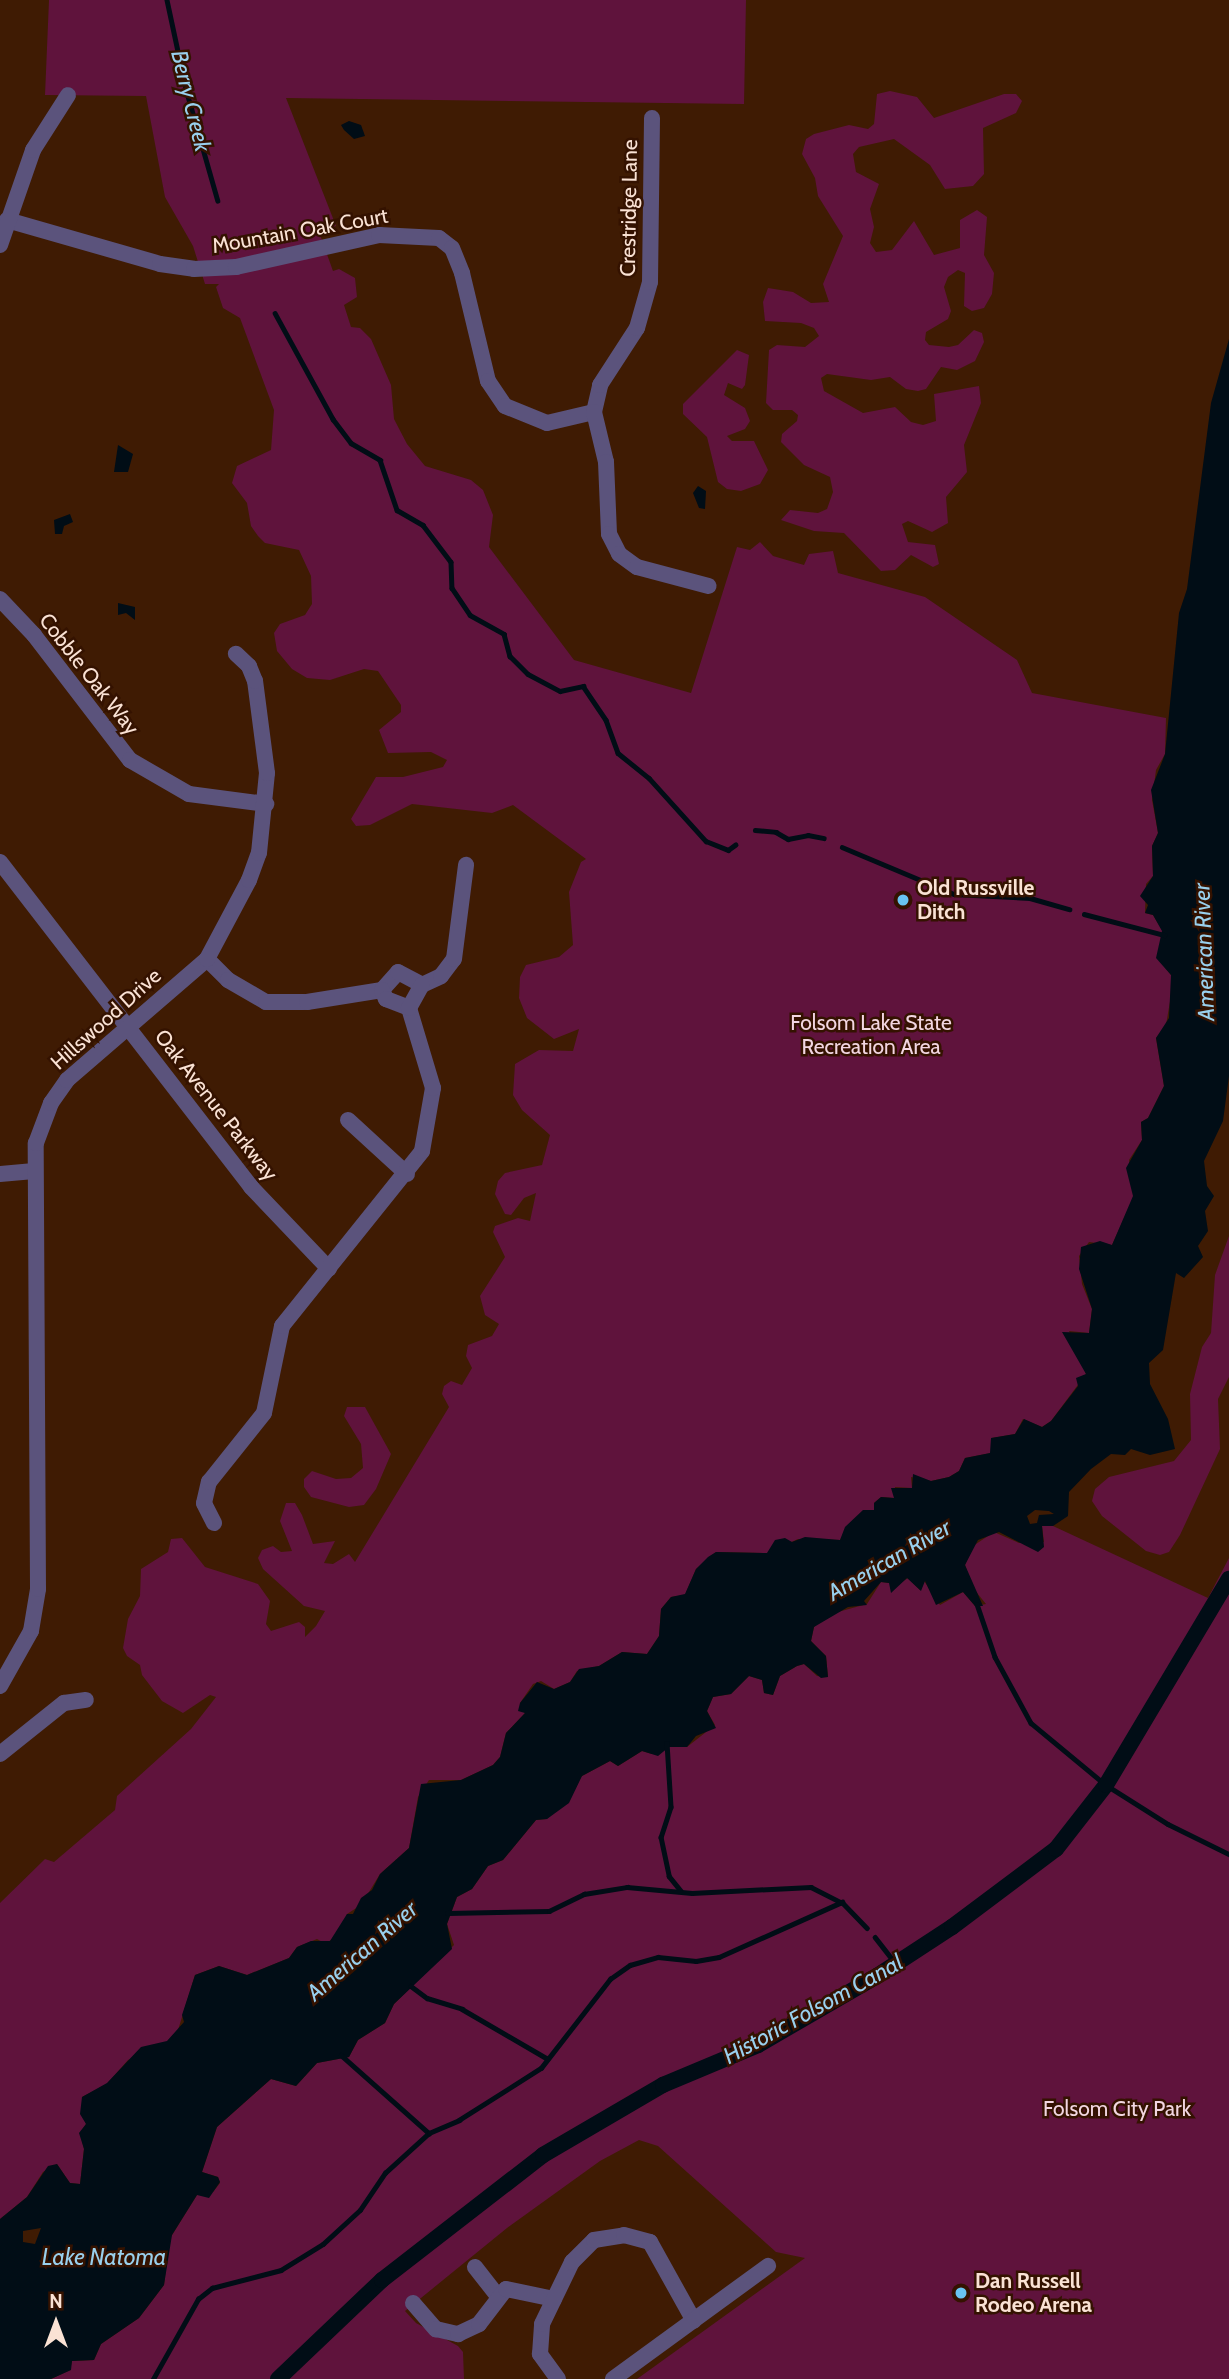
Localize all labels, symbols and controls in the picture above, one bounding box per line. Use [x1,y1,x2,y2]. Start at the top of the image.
water label: Berry Creek [165,47,217,155]
street label: Crestridge Lane [615,139,643,277]
street label: Mountain Oak Court [210,203,390,259]
street label: Cobble Oak Way [34,608,144,740]
place label: Old Russville Ditch [917,875,1034,925]
water label: American River [1188,883,1220,1021]
marker: Old Russville Ditch [895,892,911,908]
street label: Hillswood Drive [46,963,166,1075]
park label: Folsom Lake State Recreation Area [790,1010,952,1060]
street label: Oak Avenue Parkway [149,1024,283,1186]
water label: American River [822,1514,956,1606]
water label: American River [301,1895,423,2007]
water label: Historic Folsom Canal [718,1948,908,2070]
park label: Folsom City Park [1043,2096,1191,2122]
water label: Lake Natoma [42,2243,166,2271]
place label: Dan Russell Rodeo Arena [975,2268,1092,2318]
marker: Dan Russell Rodeo Arena [953,2285,969,2301]
north arrow [21,2288,91,2358]
text: N [49,2290,63,2313]

